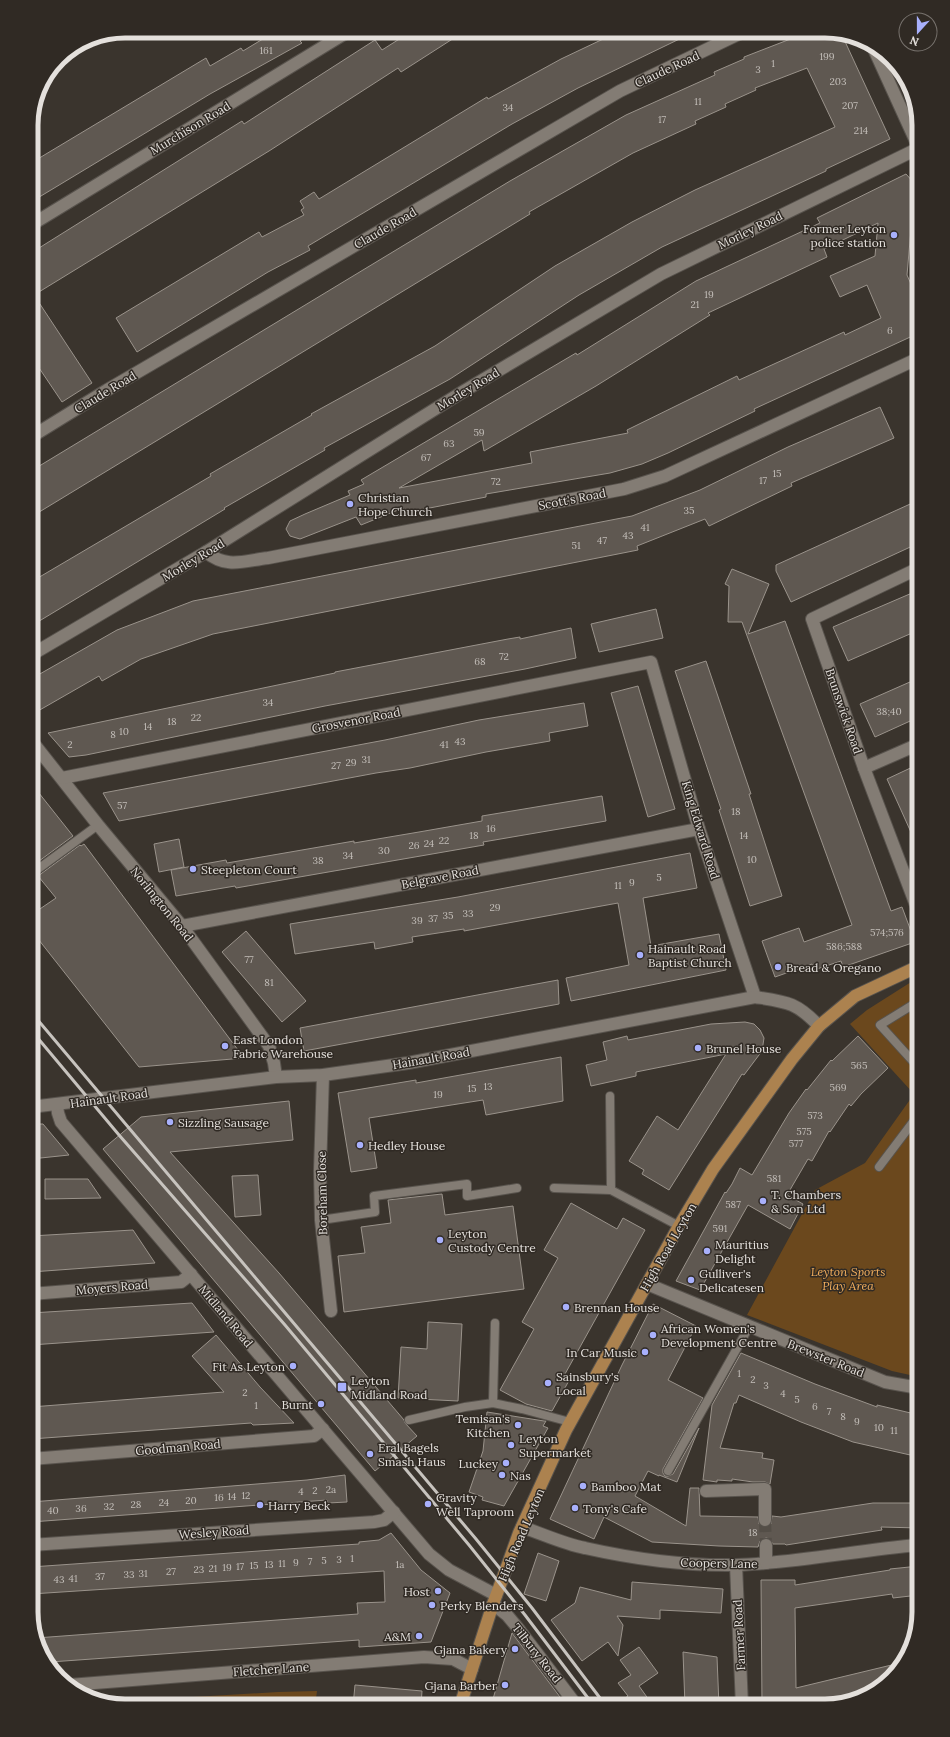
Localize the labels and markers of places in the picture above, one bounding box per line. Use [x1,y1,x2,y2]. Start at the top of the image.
place label: Former Leyton police station [803,221,886,250]
marker: Former Leyton police station [889,230,899,240]
place label: Christian Hope Church [358,490,432,519]
marker: Christian Hope Church [345,499,355,509]
place label: Steepleton Court [201,862,297,877]
marker: Steepleton Court [188,864,198,874]
place label: Hainault Road Baptist Church [648,941,732,970]
marker: Hainault Road Baptist Church [635,950,645,960]
place label: Bread & Oregano [786,960,881,975]
marker: Bread & Oregano [773,962,783,972]
place label: East London Fabric Warehouse [233,1032,334,1061]
marker: East London Fabric Warehouse [220,1041,230,1051]
place label: Brunel House [706,1041,782,1056]
marker: Brunel House [693,1043,703,1053]
place label: Sizzling Sausage [178,1115,269,1130]
marker: Sizzling Sausage [165,1117,175,1127]
place label: Hedley House [368,1138,446,1153]
marker: Hedley House [355,1140,365,1150]
place label: T. Chambers & Son Ltd [771,1187,841,1216]
marker: T. Chambers & Son Ltd [758,1196,768,1206]
place label: Leyton Custody Centre [448,1226,536,1255]
marker: Leyton Custody Centre [435,1235,445,1245]
place label: Mauritius Delight [715,1237,769,1266]
marker: Mauritius Delight [702,1246,712,1256]
place label: Gulliver's Delicatesen [699,1266,764,1295]
marker: Gulliver's Delicatesen [686,1275,696,1285]
place label: Brennan House [574,1300,660,1315]
marker: Brennan House [561,1302,571,1312]
place label: African Women's Development Centre [660,1321,777,1350]
marker: African Women's Development Centre [648,1330,658,1340]
place label: In Car Music [566,1345,637,1360]
marker: In Car Music [640,1347,650,1357]
place label: Fit As Leyton [212,1359,285,1374]
marker: Fit As Leyton [288,1361,298,1371]
place label: Sainsbury's Local [556,1369,620,1398]
place label: Leyton Midland Road [351,1373,427,1402]
marker: Sainsbury's Local [543,1378,553,1388]
marker: Leyton Midland Road [336,1381,348,1393]
place label: Burnt [281,1397,313,1412]
marker: Burnt [316,1399,326,1409]
place label: Temisan's Kitchen [455,1411,510,1440]
marker: Temisan's Kitchen [513,1420,523,1430]
place label: Leyton Supermarket [519,1431,592,1460]
place label: Eral Bagels Smash Haus [378,1440,446,1469]
marker: Leyton Supermarket [506,1440,516,1450]
marker: Eral Bagels Smash Haus [365,1449,375,1459]
place label: Luckey [458,1456,499,1471]
marker: Luckey [501,1458,511,1468]
place label: Nas [510,1468,531,1483]
marker: Nas [497,1470,507,1480]
place label: Bamboo Mat [591,1479,662,1494]
marker: Bamboo Mat [578,1481,588,1491]
place label: Gravity Well Taproom [436,1490,515,1519]
place label: Harry Beck [268,1498,331,1513]
marker: Gravity Well Taproom [423,1499,433,1509]
marker: Harry Beck [255,1500,265,1510]
place label: Tony's Cafe [583,1501,647,1516]
marker: Tony's Cafe [570,1503,580,1513]
place label: Host [404,1584,430,1599]
marker: Host [433,1586,443,1596]
place label: Perky Blenders [440,1598,524,1613]
marker: Perky Blenders [427,1600,437,1610]
place label: A&M [383,1629,411,1644]
marker: A&M [414,1631,424,1641]
place label: Gjana Bakery [434,1642,508,1657]
marker: Gjana Bakery [510,1644,520,1654]
place label: Gjana Barber [424,1678,498,1693]
marker: Gjana Barber [500,1680,510,1690]

